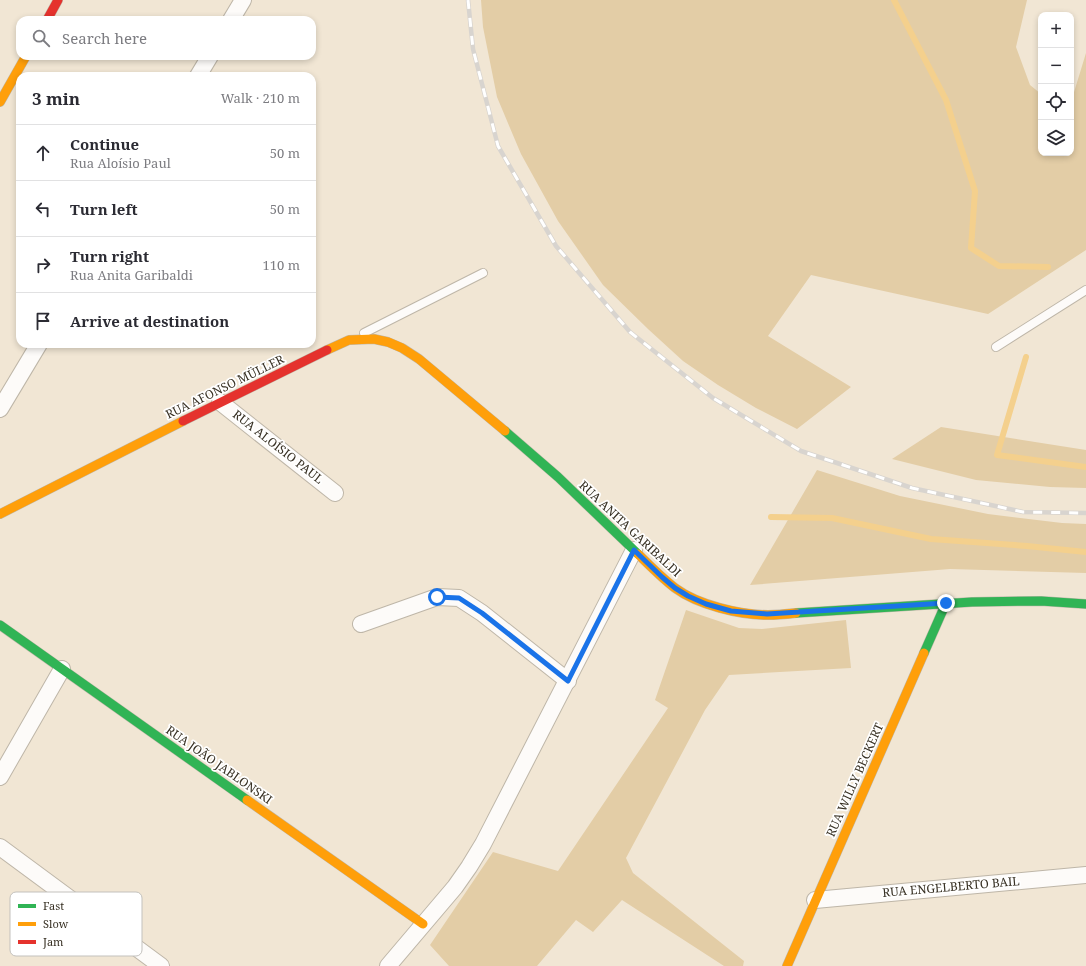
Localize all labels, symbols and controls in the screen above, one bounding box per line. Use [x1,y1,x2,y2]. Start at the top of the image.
map controls [1038,12,1074,156]
button: + [1038,12,1074,48]
search box [16,16,316,60]
icon: search [30,27,52,49]
text: Search here [62,28,147,48]
button: − [1038,48,1074,84]
button: locate [1038,84,1074,120]
text: 3 min [32,87,80,110]
text: Walk · 210 m [221,89,300,107]
button: layers [1038,120,1074,156]
text: Continue [70,134,139,154]
icon: ahead [32,142,54,164]
text: 50 m [270,144,300,162]
text: Rua Aloísio Paul [70,154,171,172]
icon: left [32,198,54,220]
text: Turn left [70,199,138,219]
text: 50 m [270,200,300,218]
text: Turn right [70,246,149,266]
icon: right [32,254,54,276]
text: 110 m [263,256,300,274]
text: Rua Anita Garibaldi [70,266,193,284]
icon: arrive [32,310,54,332]
text: Arrive at destination [70,311,229,331]
street label: RUA AFONSO MÜLLER [163,350,287,423]
street label: RUA ALOÍSIO PAUL [229,406,327,487]
street label: RUA ANITA GARIBALDI [576,477,685,581]
route start [428,588,446,606]
route end [937,594,955,612]
street label: RUA WILLY BECKERT [822,720,888,839]
street label: RUA JOÃO JABLONSKI [163,721,276,808]
street label: RUA ENGELBERTO BAIL [882,872,1020,901]
legend [10,892,142,956]
text: Fast [43,898,64,913]
text: Slow [43,916,69,931]
text: Jam [42,934,64,949]

